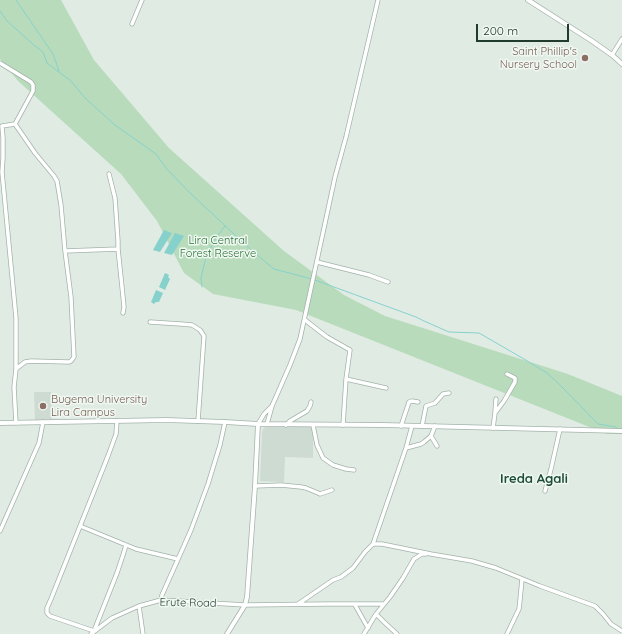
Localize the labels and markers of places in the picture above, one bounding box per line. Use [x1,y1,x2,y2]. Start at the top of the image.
place label: Saint Phillip's Nursery School [500,45,577,71]
marker: Saint Phillip's Nursery School [580,53,590,63]
place label: Bugema University Lira Campus [51,393,147,419]
marker: Bugema University Lira Campus [38,401,48,411]

